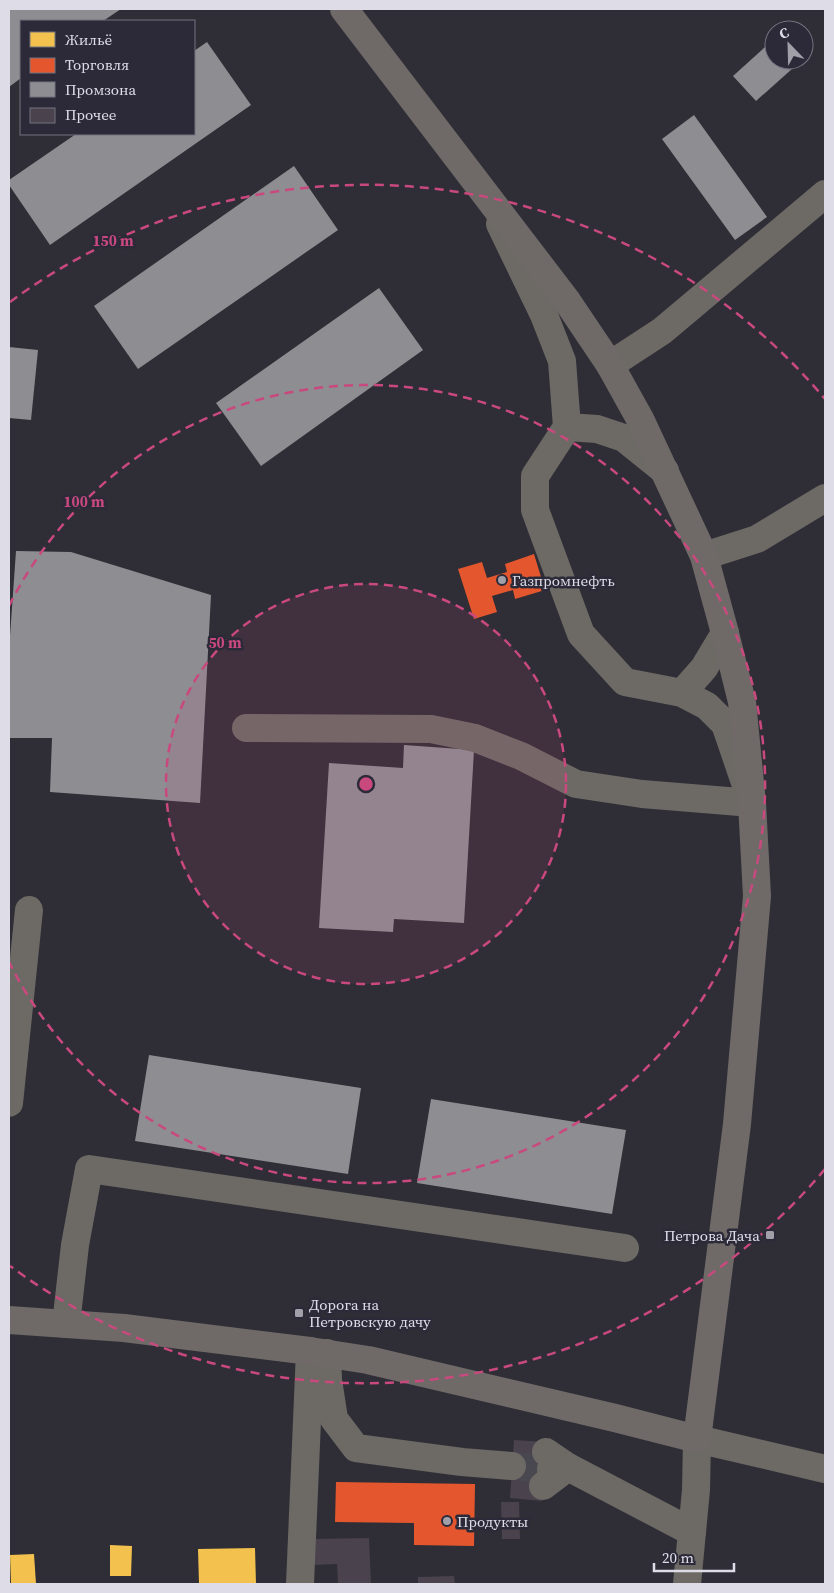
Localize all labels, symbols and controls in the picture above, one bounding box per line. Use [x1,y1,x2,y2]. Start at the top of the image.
legend [20,20,195,135]
north arrow [764,20,814,70]
text: С [776,22,792,44]
text: Жильё [65,29,113,50]
text: Торговля [65,54,129,75]
text: Промзона [65,79,136,100]
text: Прочее [65,104,117,125]
text: 150 m [92,230,134,251]
text: 100 m [63,491,105,512]
place label: Газпромнефть [512,570,615,591]
marker: Газпромнефть [496,574,508,586]
text: 50 m [208,632,242,653]
centre of rings [357,775,375,793]
place label: Петрова Дача [664,1225,760,1246]
marker: Петрова Дача [764,1229,776,1241]
place label: Дорога на Петровскую дачу [309,1294,431,1332]
marker: Дорога на Петровскую дачу [293,1307,305,1319]
place label: Продукты [457,1511,528,1532]
marker: Продукты [441,1515,453,1527]
scale bar [654,1540,734,1572]
text: 20 m [662,1547,694,1568]

